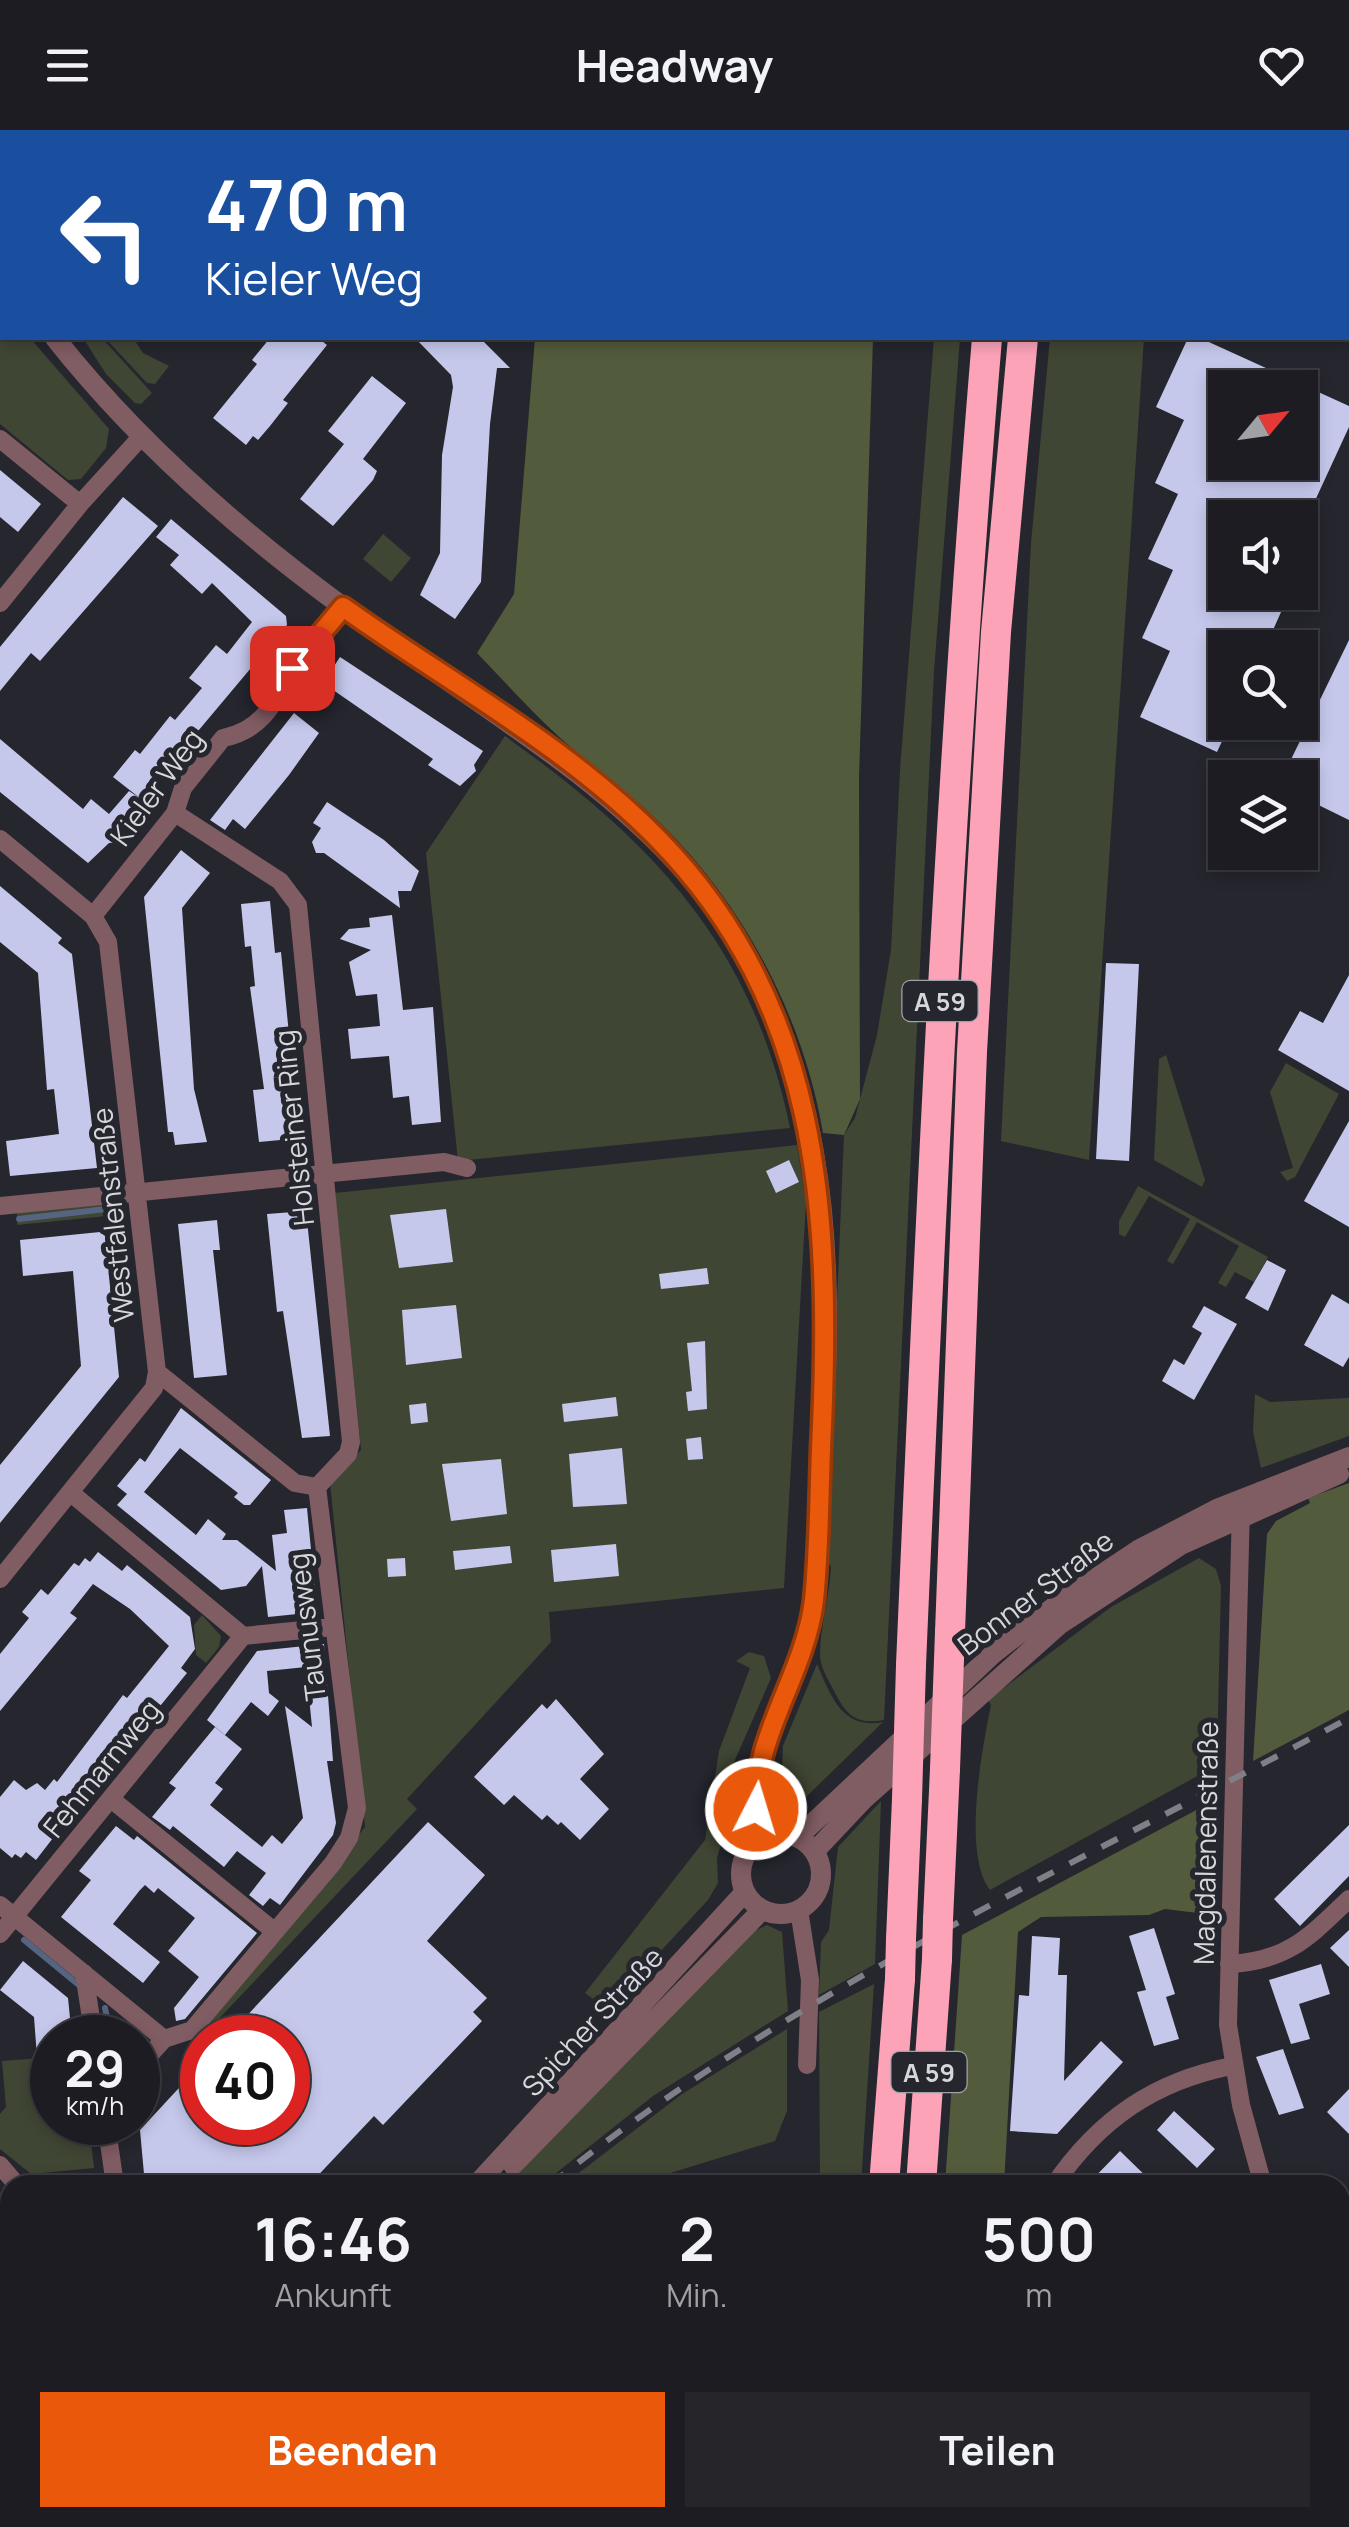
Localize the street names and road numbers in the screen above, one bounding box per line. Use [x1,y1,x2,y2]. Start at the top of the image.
street label: Kieler Weg [101,721,211,853]
road number: A 59 [902,981,978,1021]
street label: Holsteiner Ring [264,1028,322,1228]
street label: Westfalenstraße [82,1106,142,1324]
street label: Bonner Straße [949,1521,1121,1663]
street label: Taunusweg [278,1551,334,1703]
street label: Fehmarnweg [34,1691,168,1845]
street label: Magdalenenstraße [1184,1721,1226,1965]
street label: Spicher Straße [513,1938,671,2104]
road number: A 59 [892,2052,966,2092]

